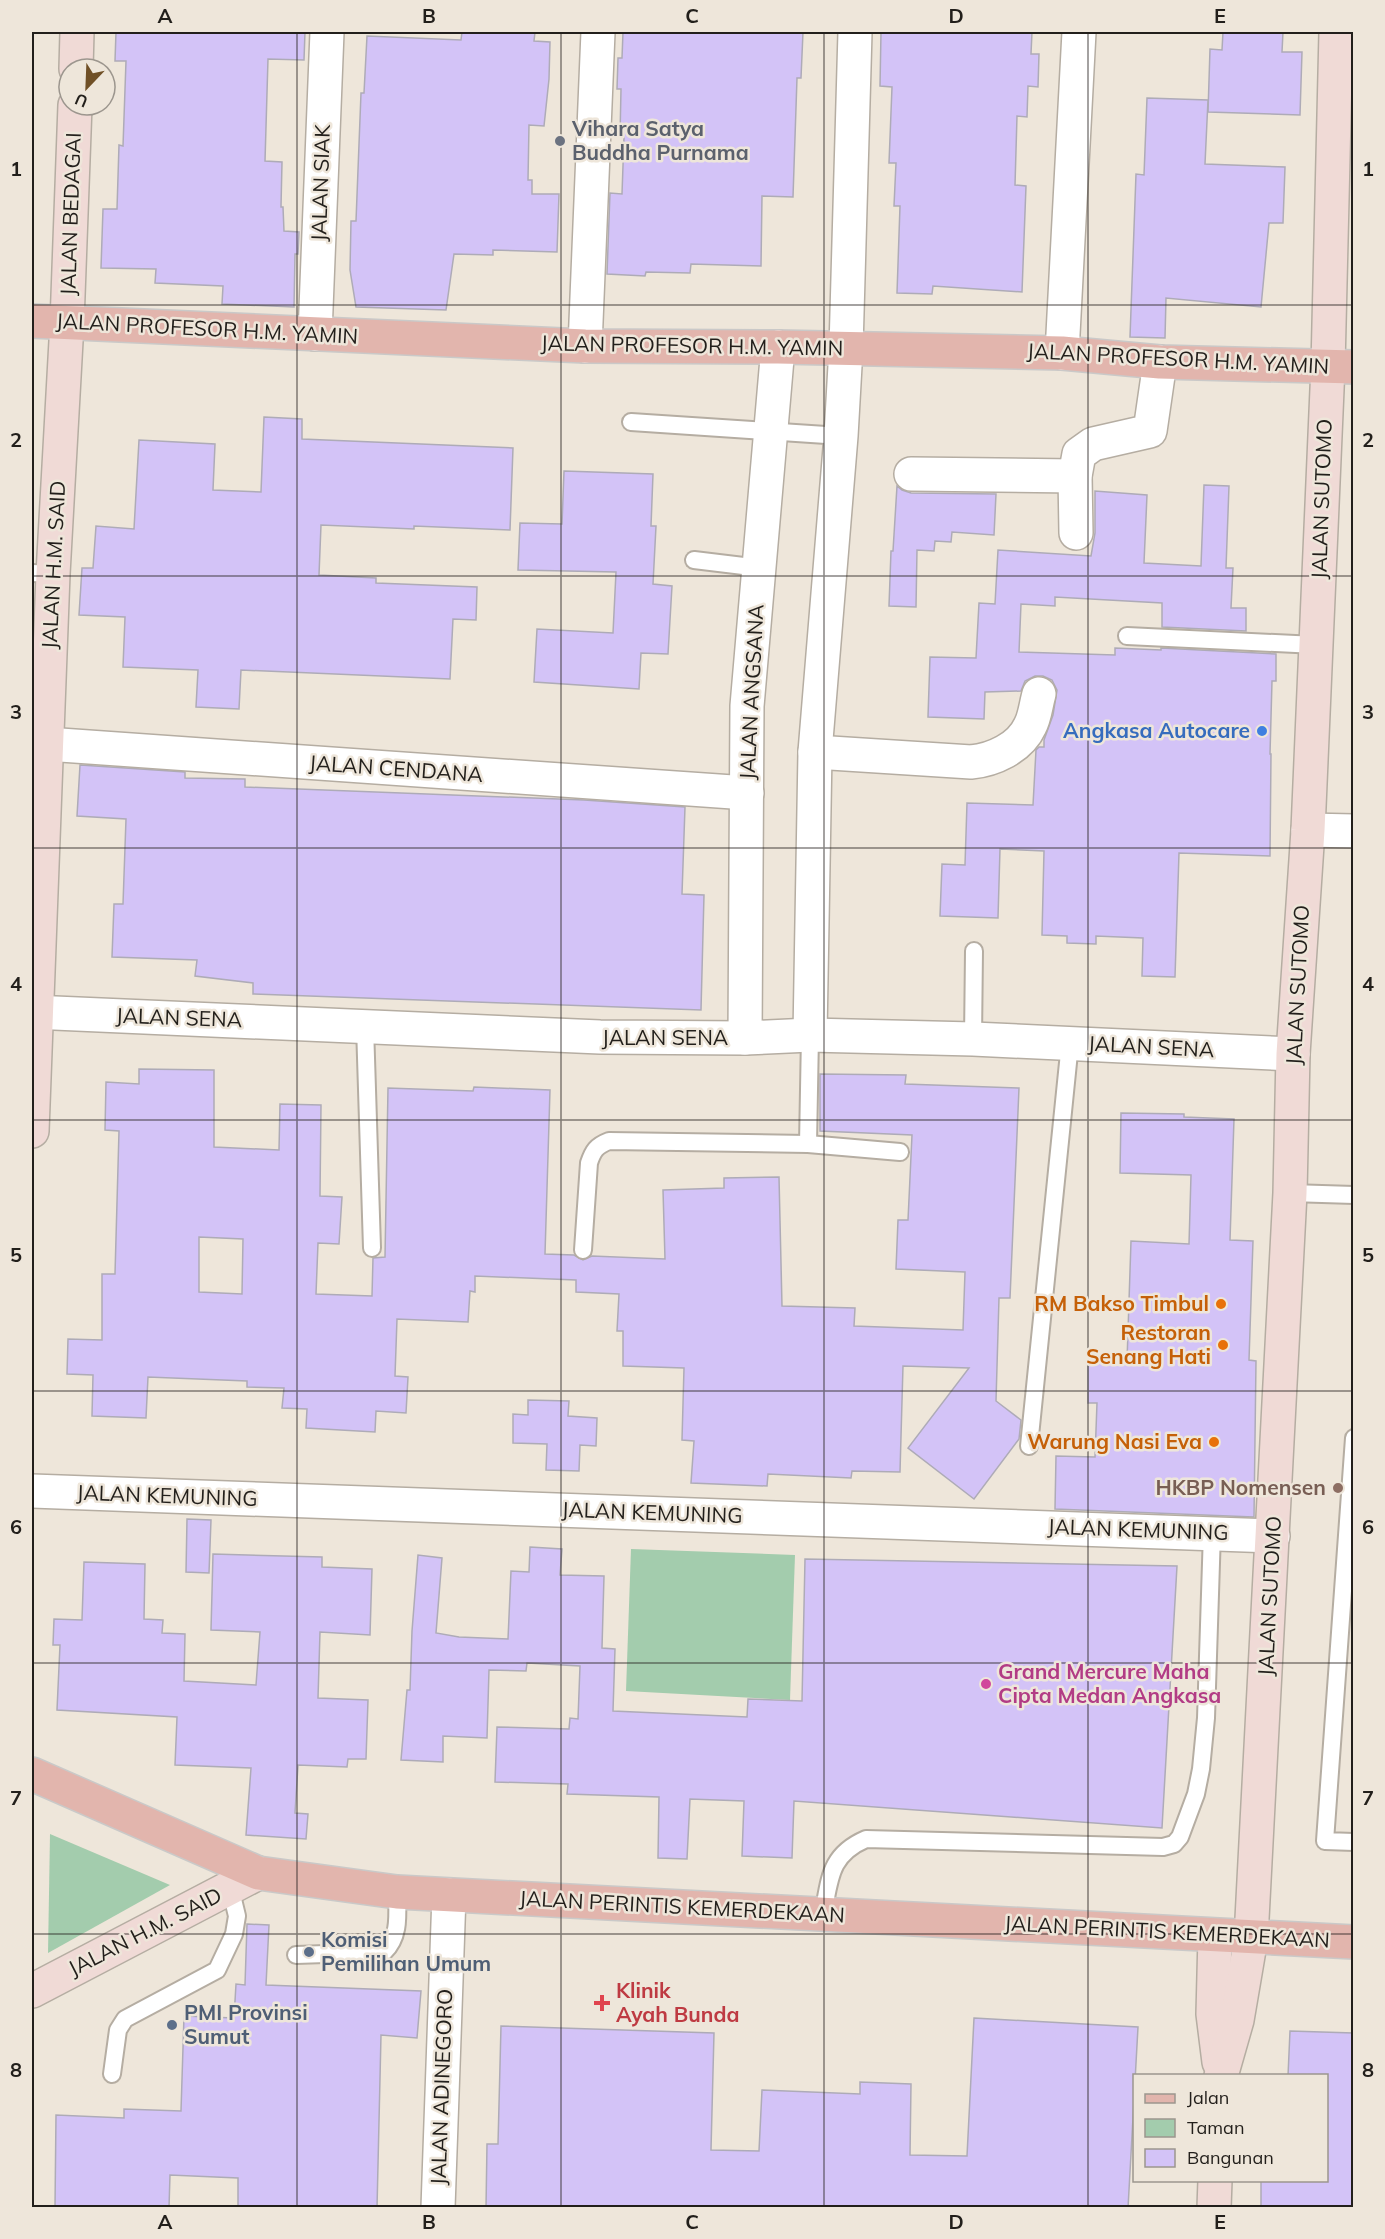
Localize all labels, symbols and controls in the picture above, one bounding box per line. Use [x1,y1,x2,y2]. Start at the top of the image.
text: A [158,3,173,28]
text: B [422,3,436,28]
text: C [685,3,699,28]
text: D [948,3,964,28]
text: E [1214,3,1226,28]
north arrow [57,57,117,117]
text: U [72,89,90,112]
place label: Vihara Satya Buddha Purnama [571,115,749,165]
street label: JALAN SIAK [305,123,335,242]
street label: JALAN BEDAGAI [54,132,86,296]
marker: Vihara Satya Buddha Purnama [553,134,567,148]
text: 1 [10,156,22,181]
text: 1 [1362,156,1374,181]
street label: JALAN PROFESOR H.M. YAMIN [55,307,359,349]
street label: JALAN PROFESOR H.M. YAMIN [540,329,844,361]
street label: JALAN PROFESOR H.M. YAMIN [1026,337,1330,379]
street label: JALAN SUTOMO [1305,418,1337,580]
text: 2 [10,427,22,452]
text: 2 [1362,427,1374,452]
street label: JALAN H.M. SAID [36,480,70,650]
street label: JALAN ANGSANA [733,603,769,781]
text: 3 [10,699,22,724]
text: 3 [1362,699,1374,724]
place label: Angkasa Autocare [1063,717,1250,743]
marker: Angkasa Autocare [1255,724,1269,738]
street label: JALAN CENDANA [308,749,484,787]
street label: JALAN SUTOMO [1280,904,1314,1066]
text: 4 [10,971,22,996]
text: 4 [1362,971,1374,996]
street label: JALAN SENA [115,1002,243,1032]
street label: JALAN SENA [602,1024,729,1050]
street label: JALAN SENA [1087,1030,1215,1062]
text: 5 [10,1242,22,1267]
text: 5 [1362,1242,1374,1267]
place label: RM Bakso Timbul [1034,1290,1209,1316]
marker: RM Bakso Timbul [1214,1297,1228,1311]
place label: Restoran Senang Hati [1086,1319,1211,1369]
marker: Restoran Senang Hati [1216,1338,1230,1352]
place label: Warung Nasi Eva [1027,1428,1202,1454]
marker: Warung Nasi Eva [1207,1435,1221,1449]
place label: HKBP Nomensen [1156,1474,1326,1500]
street label: JALAN KEMUNING [76,1479,258,1511]
marker: HKBP Nomensen [1331,1481,1345,1495]
street label: JALAN KEMUNING [561,1496,743,1528]
street label: JALAN KEMUNING [1047,1513,1229,1545]
text: 6 [10,1514,22,1539]
text: 6 [1362,1514,1374,1539]
street label: JALAN SUTOMO [1252,1515,1286,1677]
place label: Grand Mercure Maha Cipta Medan Angkasa [998,1658,1221,1708]
marker: Grand Mercure Maha Cipta Medan Angkasa [979,1677,993,1691]
text: 7 [10,1785,22,1810]
text: 7 [1362,1785,1374,1810]
street label: JALAN H.M. SAID [63,1881,226,1981]
street label: JALAN PERINTIS KEMERDEKAAN [518,1884,846,1928]
street label: JALAN PERINTIS KEMERDEKAAN [1003,1909,1331,1953]
place label: Komisi Pemilihan Umum [321,1926,491,1976]
marker: Komisi Pemilihan Umum [302,1945,316,1959]
place label: Klinik Ayah Bunda [616,1977,740,2027]
street label: JALAN ADINEGORO [425,1988,457,2186]
marker: Klinik Ayah Bunda [593,1994,611,2012]
place label: PMI Provinsi Sumut [184,1999,308,2049]
marker: PMI Provinsi Sumut [165,2018,179,2032]
text: 8 [10,2057,22,2082]
text: 8 [1362,2057,1374,2082]
legend [1133,2074,1328,2182]
text: Jalan [1187,2086,1229,2109]
text: Taman [1187,2116,1244,2139]
text: Bangunan [1187,2146,1274,2169]
text: A [158,2209,173,2234]
text: B [422,2209,436,2234]
text: C [685,2209,699,2234]
text: D [948,2209,964,2234]
text: E [1214,2209,1226,2234]

